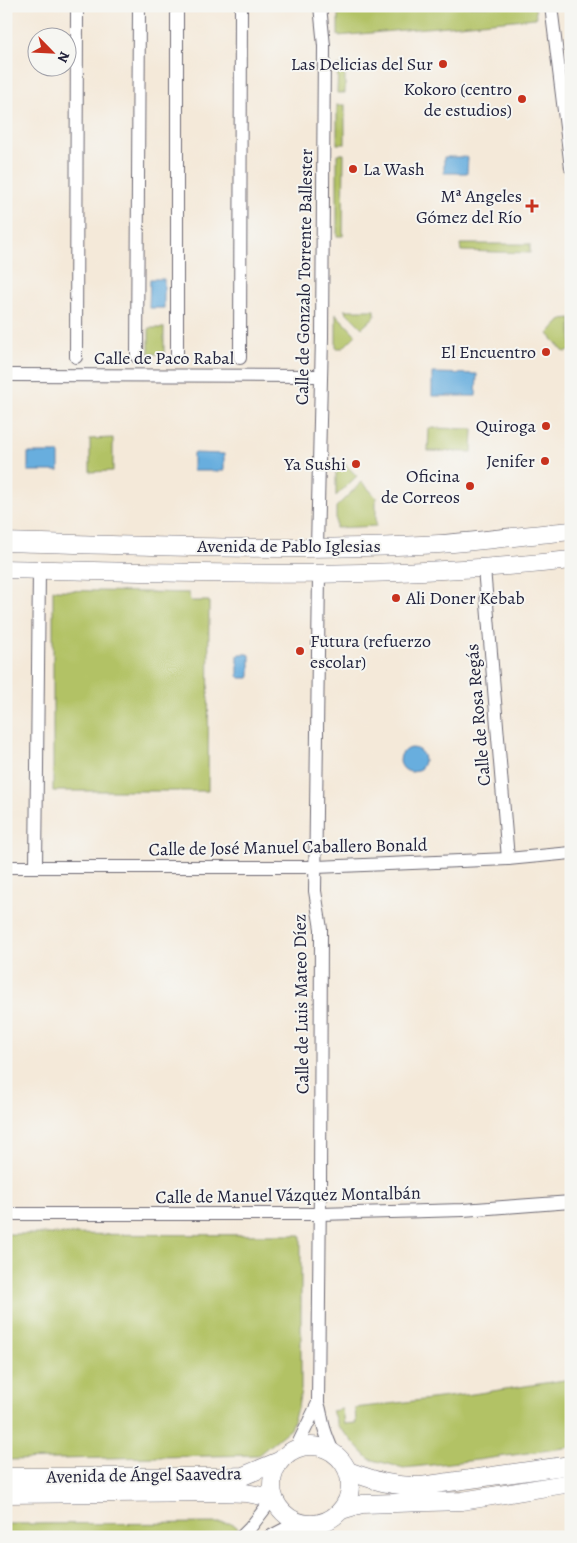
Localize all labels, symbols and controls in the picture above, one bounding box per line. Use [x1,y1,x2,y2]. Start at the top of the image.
north arrow [28,28,78,78]
text: N [53,49,74,66]
place label: Las Delicias del Sur [291,52,433,76]
marker: Las Delicias del Sur [437,58,449,70]
place label: Kokoro (centro de estudios) [404,77,512,122]
marker: Kokoro (centro de estudios) [516,93,528,105]
street label: Calle de Gonzalo Torrente Ballester [290,149,318,405]
place label: La Wash [363,157,425,181]
marker: La Wash [347,163,359,175]
place label: Mª Angeles Gómez del Río [416,184,522,229]
marker: Mª Angeles Gómez del Río [526,200,538,212]
place label: El Encuentro [441,340,536,364]
street label: Calle de Paco Rabal [94,346,235,370]
marker: El Encuentro [540,346,552,358]
place label: Quiroga [476,414,537,438]
marker: Quiroga [540,420,552,432]
place label: Jenifer [486,449,535,473]
place label: Ya Sushi [283,452,346,476]
marker: Jenifer [539,455,551,467]
marker: Ya Sushi [350,458,362,470]
place label: Oficina de Correos [381,464,461,509]
marker: Oficina de Correos [464,480,476,492]
street label: Avenida de Pablo Iglesias [196,534,381,558]
place label: Ali Doner Kebab [405,586,525,610]
marker: Ali Doner Kebab [390,592,402,604]
place label: Futura (refuerzo escolar) [310,629,431,674]
street label: Calle de Rosa Regás [460,643,496,787]
marker: Futura (refuerzo escolar) [294,645,306,657]
street label: Calle de José Manuel Caballero Bonald [149,833,428,861]
street label: Calle de Luis Mateo Díez [287,914,315,1094]
street label: Calle de Manuel Vázquez Montalbán [155,1181,421,1209]
street label: Avenida de Ángel Saavedra [45,1461,242,1489]

